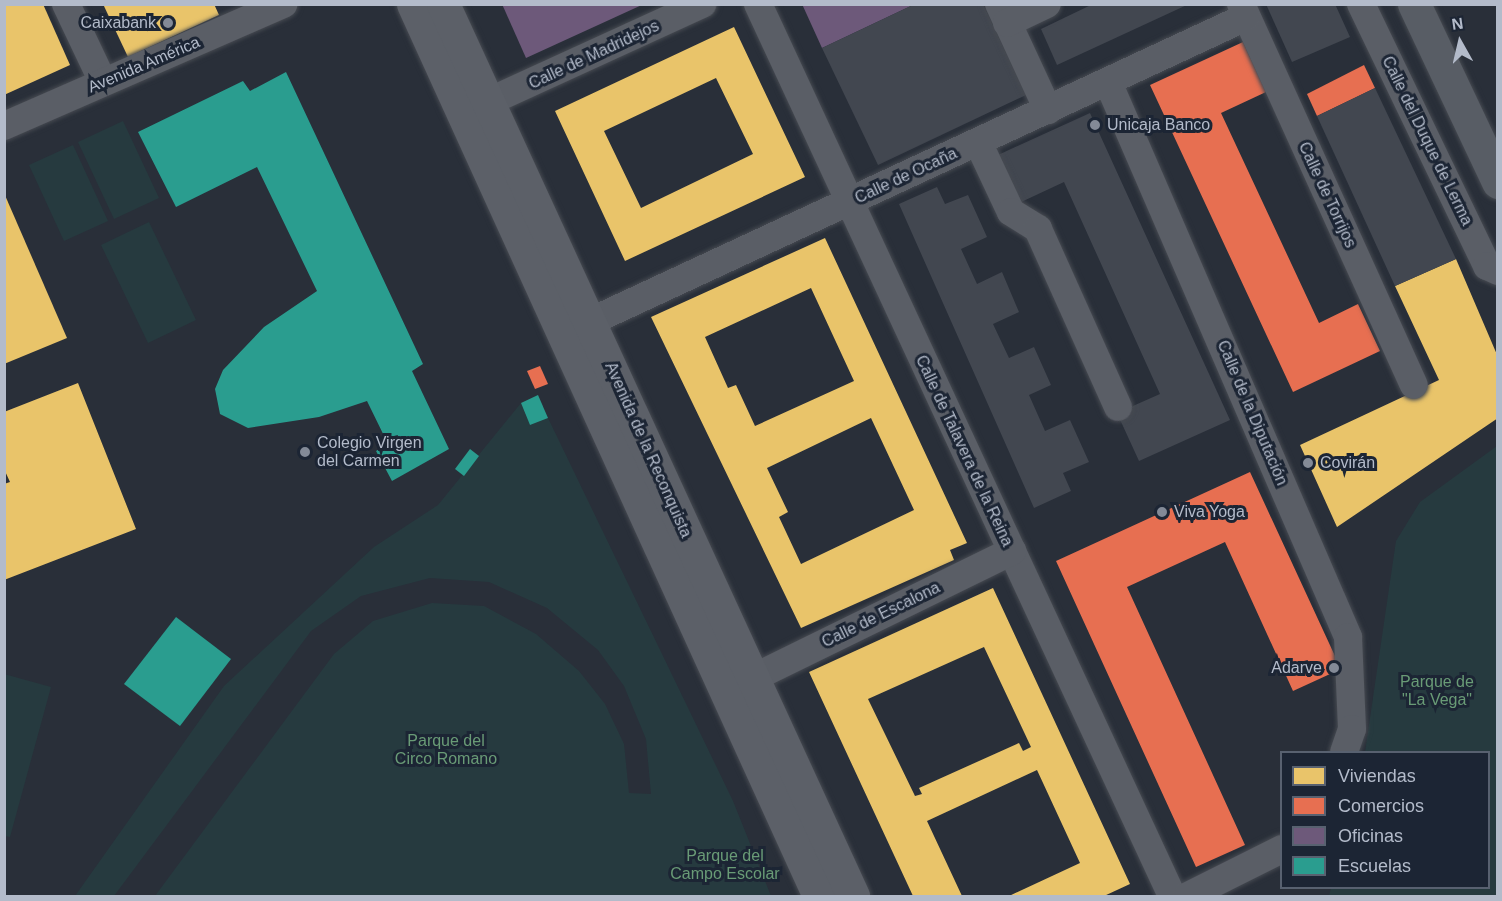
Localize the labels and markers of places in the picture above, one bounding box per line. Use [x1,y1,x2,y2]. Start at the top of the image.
place label: Caixabank [80,13,156,33]
marker: Caixabank [161,16,175,30]
place label: Unicaja Banco [1107,115,1210,135]
marker: Unicaja Banco [1088,118,1102,132]
place label: Colegio Virgen del Carmen [317,433,422,471]
marker: Colegio Virgen del Carmen [298,445,312,459]
place label: Covirán [1320,453,1375,473]
marker: Covirán [1301,456,1315,470]
place label: Viva Yoga [1174,502,1245,522]
marker: Viva Yoga [1155,505,1169,519]
place label: Adarve [1271,658,1322,678]
marker: Adarve [1327,661,1341,675]

